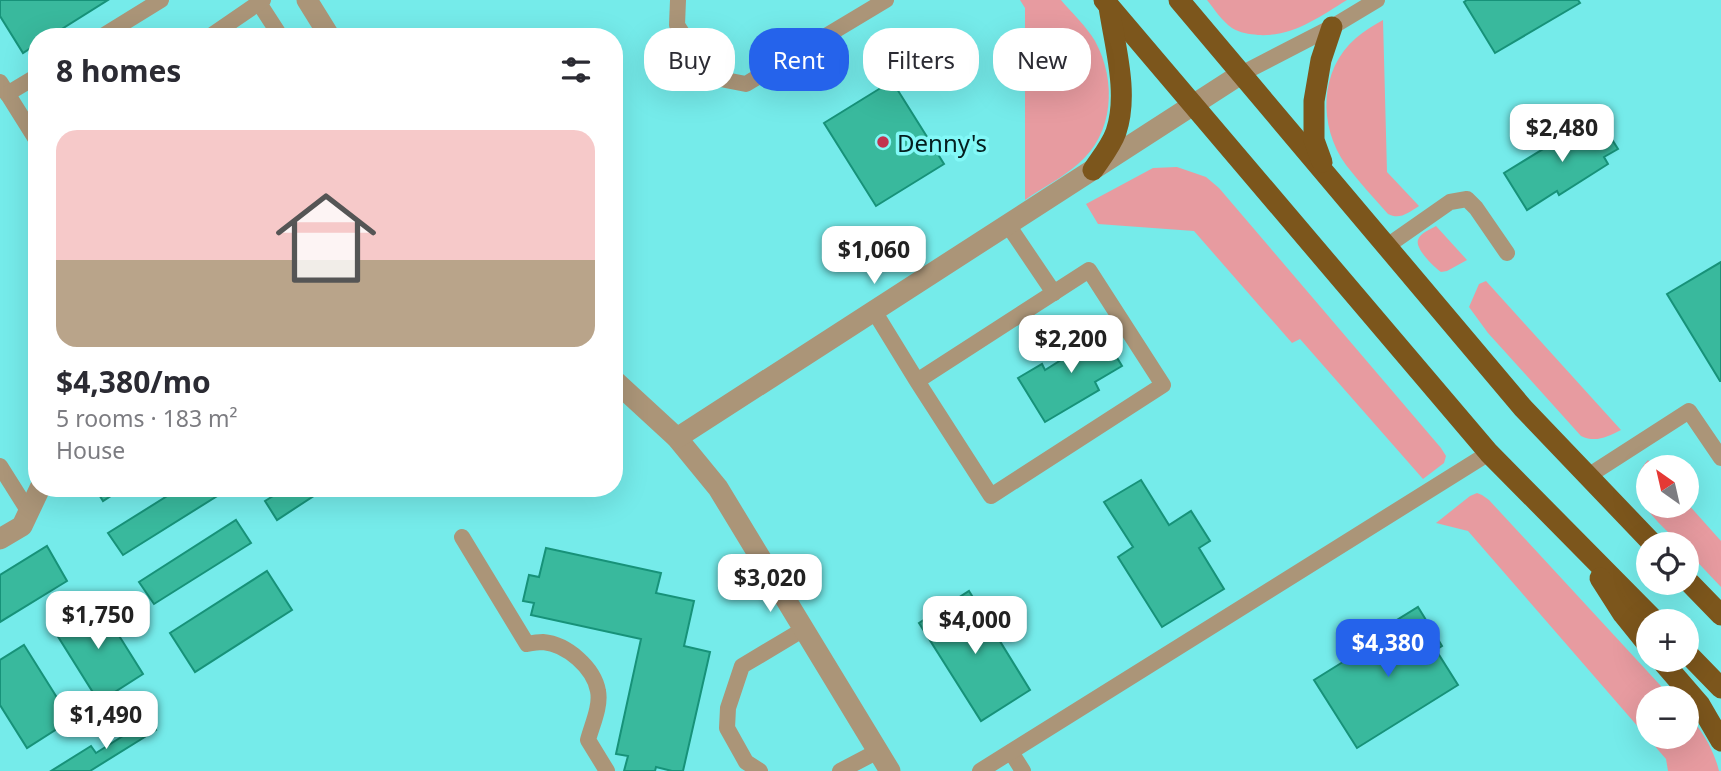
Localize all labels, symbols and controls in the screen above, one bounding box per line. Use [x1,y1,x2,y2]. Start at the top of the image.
chip: Buy [644,28,735,91]
chip: Rent [749,28,849,91]
chip: Filters [863,28,979,91]
chip: New [993,28,1091,91]
text: 8 homes [56,50,181,91]
icon: filters [557,51,595,89]
pin: $2,480 [1505,104,1619,164]
text: $2,480 [1526,111,1598,143]
place label: Denny's [897,126,987,159]
marker: Denny's [875,134,891,150]
icon: home [263,175,389,301]
pin: $1,060 [817,226,931,286]
text: $1,060 [838,233,910,265]
pin: $2,200 [1014,316,1128,375]
text: $2,200 [1035,322,1107,354]
text: $4,380/mo [56,361,211,402]
text: 5 rooms · 183 m² [56,402,238,434]
text: House [56,434,125,466]
north arrow [1636,455,1699,518]
map controls [1636,455,1699,749]
button: locate [1636,532,1699,595]
pin: $3,020 [713,554,827,614]
text: $3,020 [734,561,806,593]
pin: $1,750 [41,592,155,651]
pin: $4,000 [918,596,1032,656]
text: $1,750 [62,598,134,630]
text: $4,000 [939,603,1011,635]
button: + [1636,609,1699,672]
pin: $4,380 [1331,620,1445,679]
text: $4,380 [1352,626,1424,658]
button: − [1636,686,1699,749]
pin: $1,490 [49,692,163,751]
text: $1,490 [70,698,142,730]

